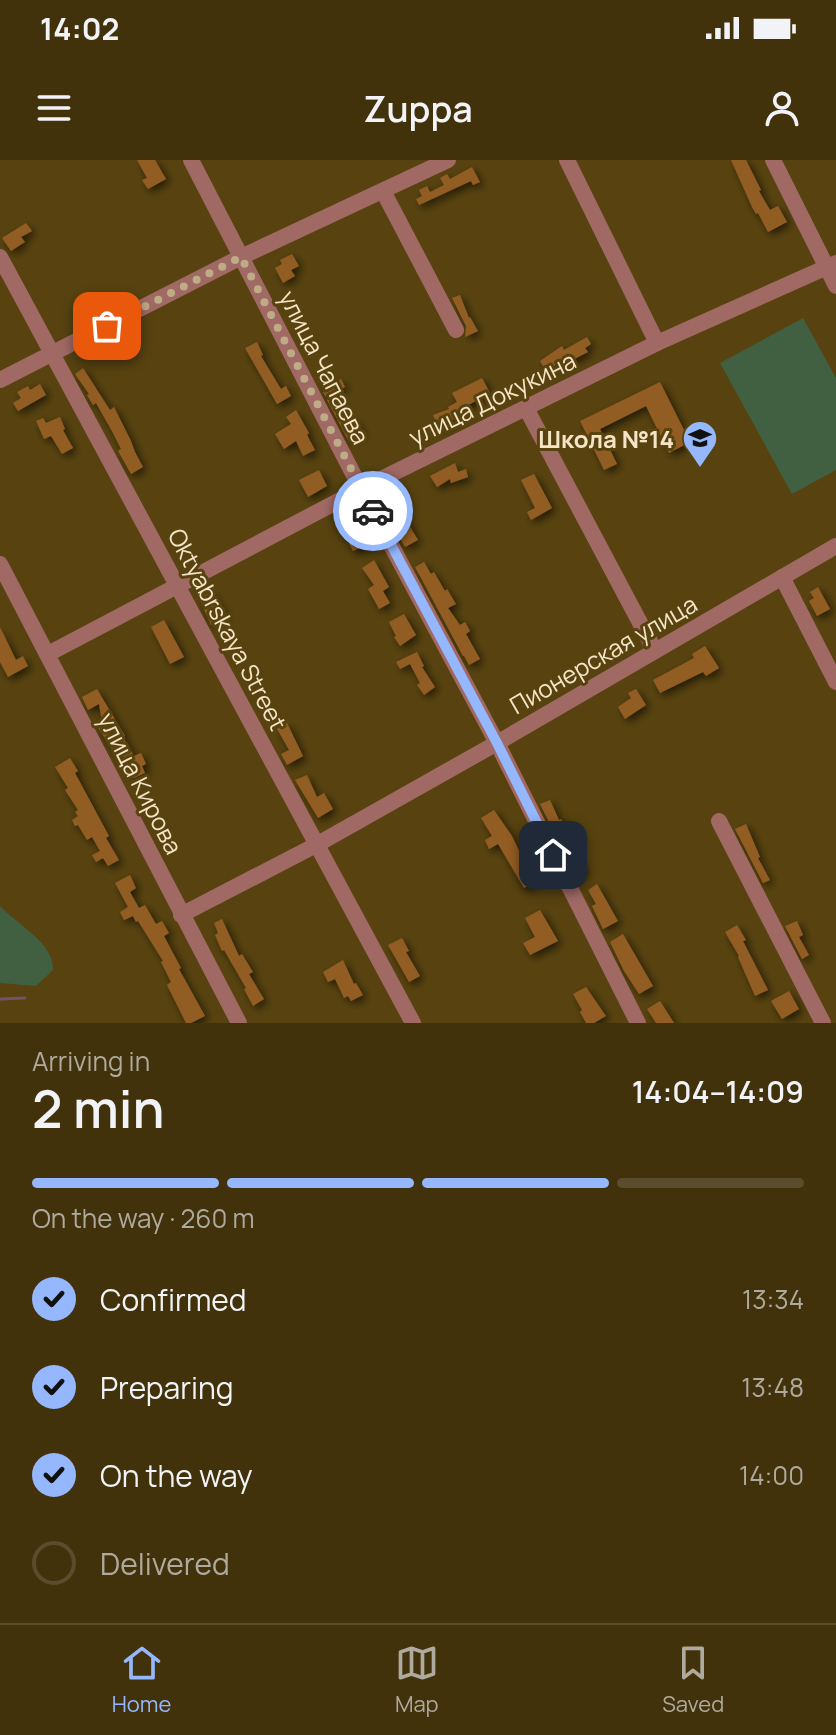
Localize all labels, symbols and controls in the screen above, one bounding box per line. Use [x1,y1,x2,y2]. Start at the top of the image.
text: 14:02 [40,8,119,49]
text: Zuppa [363,84,473,133]
icon: menu [32,86,76,130]
icon: person [760,86,804,130]
street label: улица Чапаева [272,284,378,450]
pin [73,292,141,360]
icon: bag [85,304,129,348]
street label: улица Докукина [403,343,581,453]
school or university icon: Школа №14 [681,419,719,469]
place label: Школа №14 [538,422,674,455]
courier [333,471,413,551]
icon: car [351,489,395,533]
street label: Oktyabrskaya Street [161,522,295,736]
street label: Пионерская улица [503,587,703,721]
street label: улица Кирова [91,706,191,860]
pin [519,821,587,889]
icon: home [531,833,575,877]
text: Arriving in [32,1043,150,1079]
text: 14:04–14:09 [632,1071,804,1112]
text: 2 min [32,1073,165,1144]
text: On the way · 260 m [32,1200,255,1236]
icon: check [32,1277,76,1321]
text: Confirmed [100,1279,247,1320]
text: 13:34 [742,1281,804,1317]
icon: check [32,1365,76,1409]
text: Preparing [100,1367,234,1408]
text: 13:48 [741,1369,804,1405]
icon: check [32,1453,76,1497]
text: On the way [100,1455,253,1496]
text: 14:00 [739,1457,804,1493]
text: Delivered [100,1543,230,1584]
tab: Home [112,1641,171,1719]
tab: Map [395,1641,439,1719]
tab: Saved [662,1641,724,1719]

